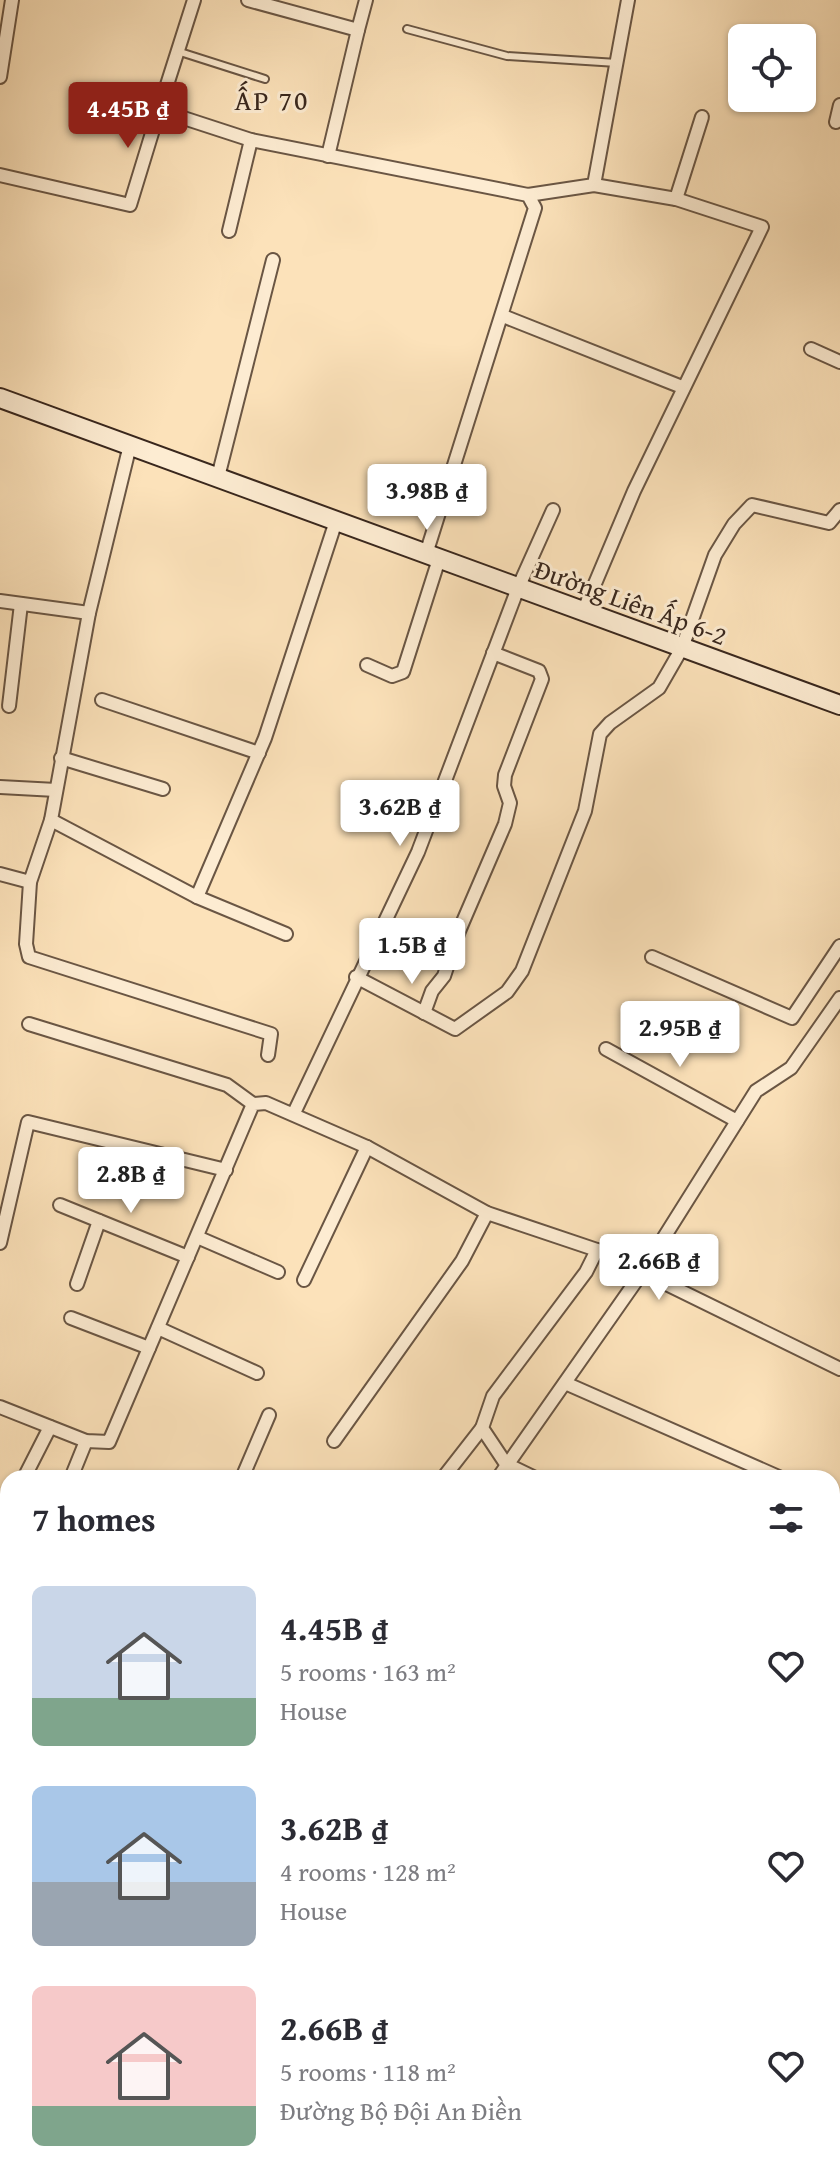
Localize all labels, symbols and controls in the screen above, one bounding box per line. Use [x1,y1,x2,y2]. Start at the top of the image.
map controls [728,24,816,112]
button: locate [728,24,816,112]
district label: ẤP 70 [234,79,310,120]
pin: 4.45B ₫ [54,82,202,150]
text: 4.45B ₫ [86,88,170,127]
pin: 3.98B ₫ [353,464,501,532]
text: 3.98B ₫ [385,470,469,509]
street label: Đường Liên Ấp 6-2 [529,549,733,655]
pin: 3.62B ₫ [326,780,474,848]
text: 3.62B ₫ [358,786,442,825]
pin: 1.5B ₫ [347,918,477,986]
text: 1.5B ₫ [377,924,447,963]
pin: 2.95B ₫ [606,1001,754,1069]
text: 2.95B ₫ [638,1007,722,1046]
pin: 2.8B ₫ [66,1147,196,1215]
text: 2.8B ₫ [96,1153,166,1192]
pin: 2.66B ₫ [585,1234,733,1302]
text: 2.66B ₫ [617,1240,701,1279]
text: 7 homes [32,1494,156,1543]
icon: filters [764,1496,808,1540]
text: 4.45B ₫ [280,1603,389,1652]
icon: home [96,1618,192,1714]
icon: heart [764,1644,808,1688]
text: 5 rooms · 163 m² [280,1652,456,1691]
text: House [280,1691,347,1730]
text: 3.62B ₫ [280,1803,389,1852]
icon: home [96,1818,192,1914]
icon: heart [764,1844,808,1888]
text: 4 rooms · 128 m² [280,1852,456,1891]
text: House [280,1891,347,1930]
text: 2.66B ₫ [280,2003,389,2052]
icon: home [96,2018,192,2114]
icon: heart [764,2044,808,2088]
text: 5 rooms · 118 m² [280,2052,456,2091]
text: Đường Bộ Đội An Điền [280,2091,522,2130]

